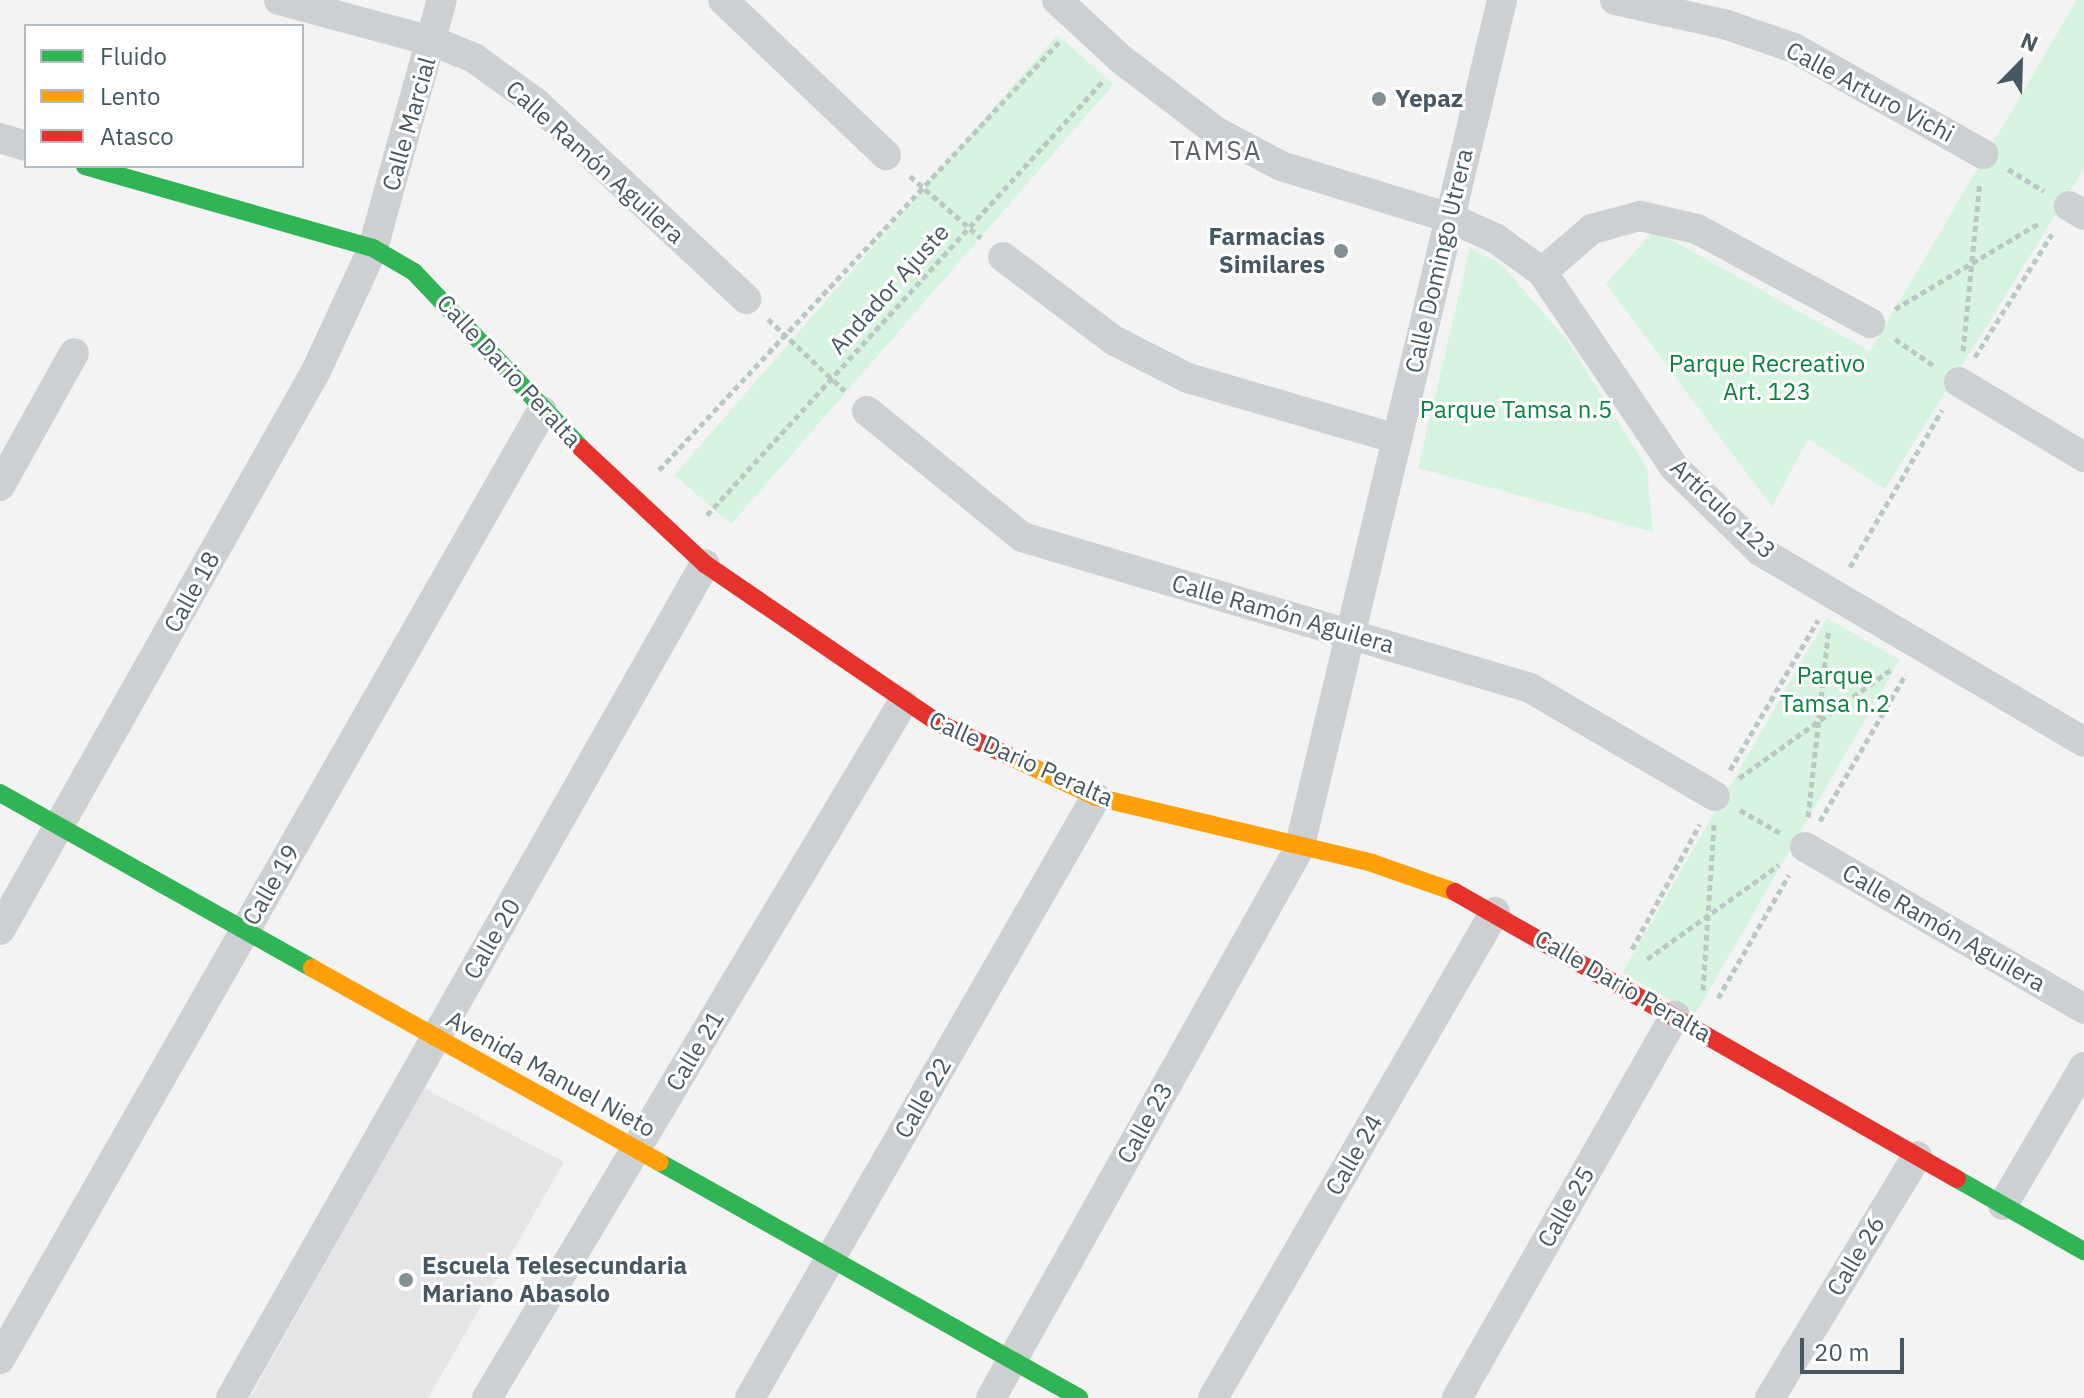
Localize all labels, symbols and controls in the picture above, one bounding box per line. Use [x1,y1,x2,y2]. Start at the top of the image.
legend [24,24,304,168]
north arrow [1980,24,2060,104]
text: N [2017,25,2043,58]
street label: Calle Arturo Vichi [1781,36,1959,148]
text: Fluido [100,40,167,72]
street label: Calle Marcial [376,54,442,194]
street label: Calle Ramón Aguilera [500,74,690,250]
text: Lento [100,80,160,112]
place label: Yepaz [1395,85,1463,113]
marker: Yepaz [1370,90,1388,108]
text: Atasco [100,120,174,152]
district label: TAMSA [1170,135,1262,167]
street label: Calle Domingo Utrera [1399,146,1479,376]
street label: Andador Ajuste [823,218,955,360]
place label: Farmacias Similares [1208,223,1325,279]
marker: Farmacias Similares [1332,242,1350,260]
street label: Calle Dario Peralta [431,289,587,453]
park label: Parque Recreativo Art. 123 [1669,350,1865,406]
park label: Parque Tamsa n.5 [1420,396,1612,424]
street label: Artículo 123 [1664,453,1782,565]
street label: Calle 18 [158,546,226,638]
street label: Calle Ramón Aguilera [1169,568,1397,660]
park label: Parque Tamsa n.2 [1780,662,1890,718]
street label: Calle Dario Peralta [924,705,1118,813]
street label: Calle 19 [236,840,306,930]
street label: Calle Ramón Aguilera [1837,858,2051,998]
street label: Calle 20 [457,894,527,984]
street label: Calle Dario Peralta [1530,924,1716,1048]
street label: Avenida Manuel Nieto [441,1005,661,1143]
street label: Calle 21 [660,1006,730,1096]
street label: Calle 22 [888,1053,958,1143]
street label: Calle 23 [1111,1077,1179,1169]
street label: Calle 24 [1319,1110,1389,1200]
street label: Calle 25 [1531,1162,1601,1252]
street label: Calle 26 [1821,1211,1891,1301]
place label: Escuela Telesecundaria Mariano Abasolo [422,1252,687,1308]
marker: Escuela Telesecundaria Mariano Abasolo [397,1271,415,1289]
scale bar [1804,1322,1908,1372]
text: 20 m [1814,1336,1869,1368]

